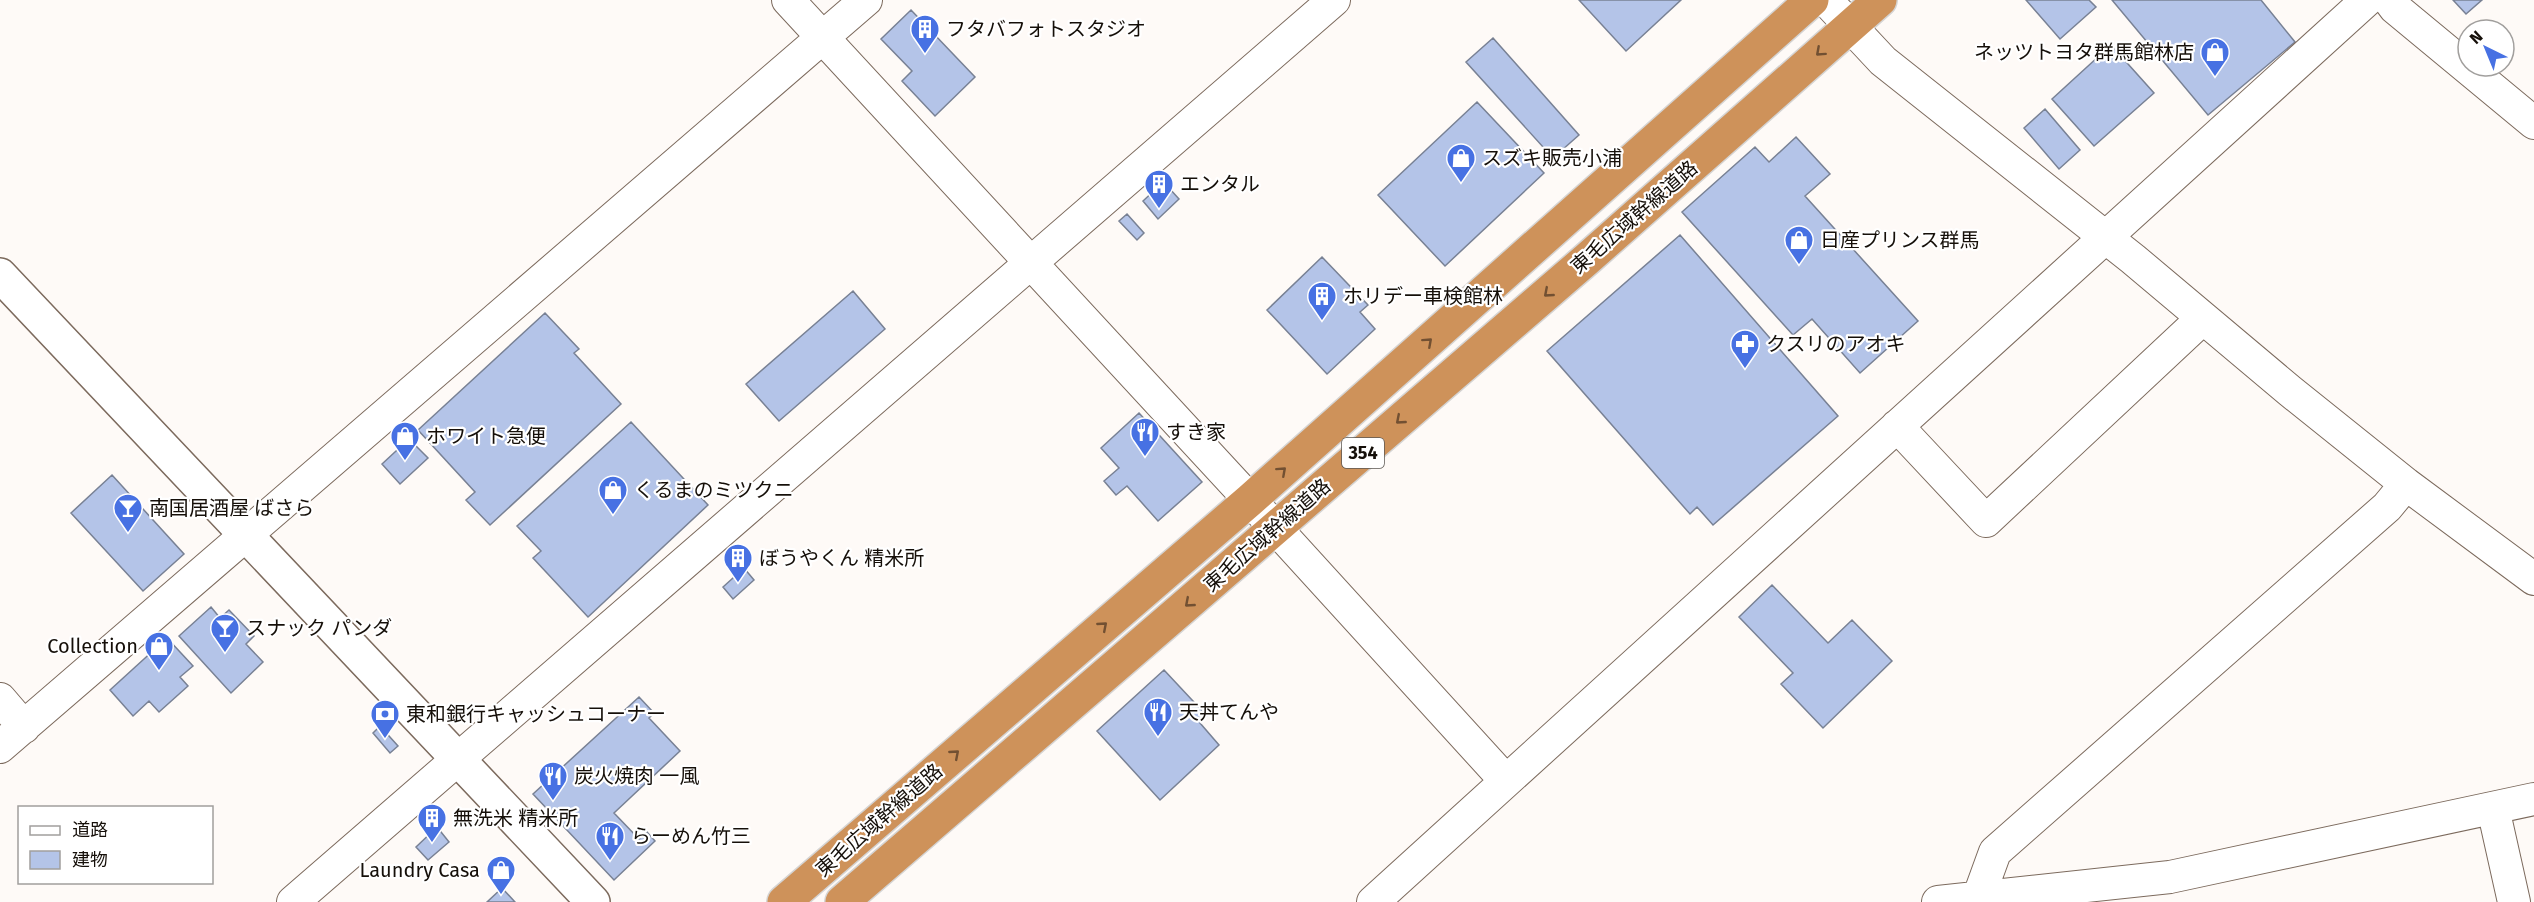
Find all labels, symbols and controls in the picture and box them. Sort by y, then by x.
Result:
building icon: フタバフォトスタジオ [909,13,941,55]
place label: フタバフォトスタジオ [946,17,1146,41]
north arrow [2456,18,2516,78]
text: N [2466,27,2486,48]
shop icon: ネッツトヨタ群馬館林店 [2199,36,2231,78]
place label: ネッツトヨタ群馬館林店 [1974,40,2194,64]
one-way arrow [1816,45,1827,56]
shop icon: スズキ販売小浦 [1445,142,1477,184]
place label: スズキ販売小浦 [1482,146,1622,170]
street label: 東毛広域幹線道路 [1566,155,1702,279]
building icon: エンタル [1143,168,1175,210]
place label: エンタル [1180,172,1260,196]
shop icon: 日産プリンス群馬 [1783,224,1815,266]
place label: 日産プリンス群馬 [1820,228,1980,252]
building icon: ホリデー車検館林 [1306,280,1338,322]
place label: ホリデー車検館林 [1343,284,1503,308]
one-way arrow [1544,285,1555,296]
pharmacy icon: クスリのアオキ [1729,328,1761,370]
place label: クスリのアオキ [1766,332,1905,356]
one-way arrow [1421,338,1432,349]
one-way arrow [1396,413,1407,424]
restaurant icon: すき家 [1129,416,1161,458]
shop icon: ホワイト急便 [389,420,421,462]
place label: すき家 [1166,420,1226,444]
place label: ホワイト急便 [426,424,546,448]
road number: 354 [1342,438,1384,468]
one-way arrow [1275,467,1286,478]
street label: 東毛広域幹線道路 [1199,473,1335,597]
shop icon: くるまのミツクニ [597,474,629,516]
place label: くるまのミツクニ [634,478,794,502]
bar icon: 南国居酒屋 ばさら [112,492,144,534]
place label: 南国居酒屋 ばさら [149,496,314,520]
building icon: ぼうやくん 精米所 [722,542,754,584]
place label: ぼうやくん 精米所 [759,546,924,570]
one-way arrow [1185,596,1196,607]
bar icon: スナック パンダ [209,612,241,654]
place label: スナック パンダ [246,616,392,640]
one-way arrow [1096,623,1107,634]
shop icon: Collection [143,630,175,672]
place label: Collection [47,634,138,658]
restaurant icon: 天丼てんや [1142,696,1174,738]
bank icon: 東和銀行キャッシュコーナー [369,698,401,740]
place label: 天丼てんや [1179,700,1279,724]
place label: 東和銀行キャッシュコーナー [406,702,666,726]
one-way arrow [948,750,959,761]
street label: 東毛広域幹線道路 [811,758,947,882]
restaurant icon: 炭火焼肉 一風 [537,760,569,802]
place label: 炭火焼肉 一風 [574,764,699,788]
building icon: 無洗米 精米所 [416,802,448,844]
legend [18,806,213,884]
place label: 無洗米 精米所 [453,806,578,830]
text: 道路 [72,819,108,841]
restaurant icon: らーめん竹三 [594,820,626,862]
place label: らーめん竹三 [631,824,751,848]
text: 建物 [72,849,108,871]
shop icon: Laundry Casa [485,854,517,896]
place label: Laundry Casa [359,858,480,882]

